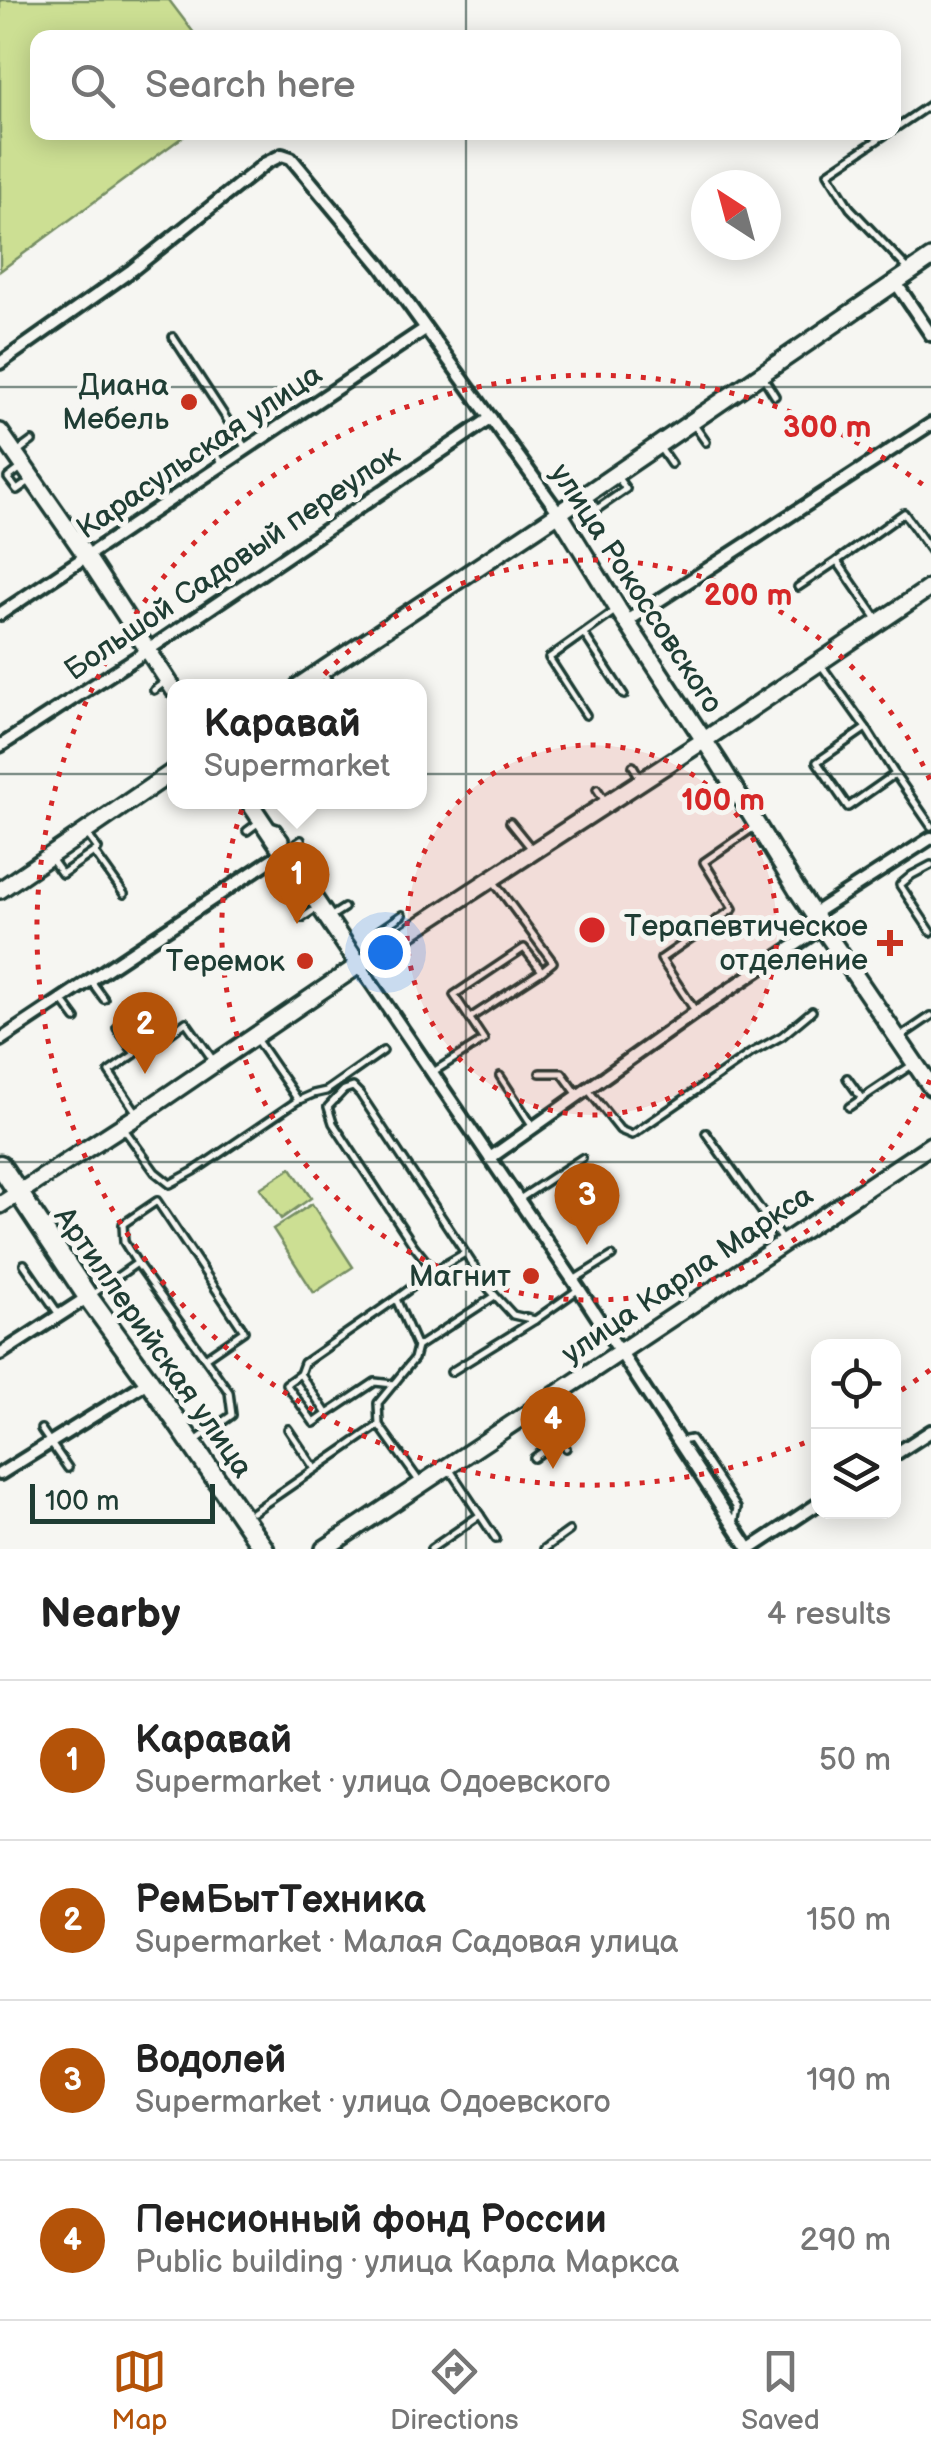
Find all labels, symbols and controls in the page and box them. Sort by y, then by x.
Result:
search box [30,30,901,140]
icon: search [65,58,120,113]
text: Search here [145,63,356,108]
north arrow [691,170,781,260]
street label: Карасульская улица [70,356,329,547]
place label: Диана Мебель [62,368,169,438]
marker: Диана Мебель [178,391,200,413]
text: 300 m [783,410,871,446]
street label: Большой Садовый переулок [58,437,407,689]
street label: улица Рокоссовского [542,457,730,720]
text: 200 m [704,578,792,614]
popup [167,679,427,809]
text: Каравай [204,702,361,747]
text: Supermarket [204,747,390,786]
text: 100 m [681,783,765,819]
pin: 1 [264,842,330,924]
place label: Терапевтическое отделение [624,909,868,979]
centre of rings [574,912,610,948]
your location [360,927,411,978]
marker: Терапевтическое отделение [877,930,903,956]
place label: Теремок [166,944,285,980]
marker: Теремок [294,950,316,972]
pin: 2 [112,992,178,1074]
pin: 3 [554,1162,620,1245]
street label: улица Карла Маркса [555,1177,820,1372]
street label: Артиллерийская улица [45,1199,261,1485]
place label: Магнит [409,1259,511,1295]
marker: Магнит [520,1265,542,1287]
map controls [811,1339,901,1519]
button: locate [811,1339,901,1429]
pin: 4 [520,1386,586,1469]
button: layers [811,1429,901,1519]
scale bar [30,1479,215,1524]
text: 100 m [45,1485,119,1518]
text: Nearby [40,1589,180,1640]
text: 4 results [767,1595,891,1634]
text: Каравай [135,1718,292,1763]
text: 1 [66,1741,79,1780]
text: 50 m [819,1741,891,1780]
text: Supermarket · улица Одоевского [135,1763,610,1802]
text: РемБытТехника [135,1878,426,1923]
text: 2 [63,1901,82,1940]
text: 150 m [806,1901,891,1940]
text: Supermarket · Малая Садовая улица [135,1923,679,1962]
text: Водолей [135,2038,286,2083]
text: 3 [63,2061,82,2100]
text: 190 m [806,2061,891,2100]
text: Supermarket · улица Одоевского [135,2083,610,2122]
text: Пенсионный фонд России [135,2198,607,2243]
text: 4 [63,2221,82,2260]
text: 290 m [800,2221,891,2260]
text: Public building · улица Карла Маркса [135,2243,679,2282]
tab: Map [111,2344,168,2437]
tab: Directions [390,2344,519,2437]
tab: Saved [741,2344,820,2437]

